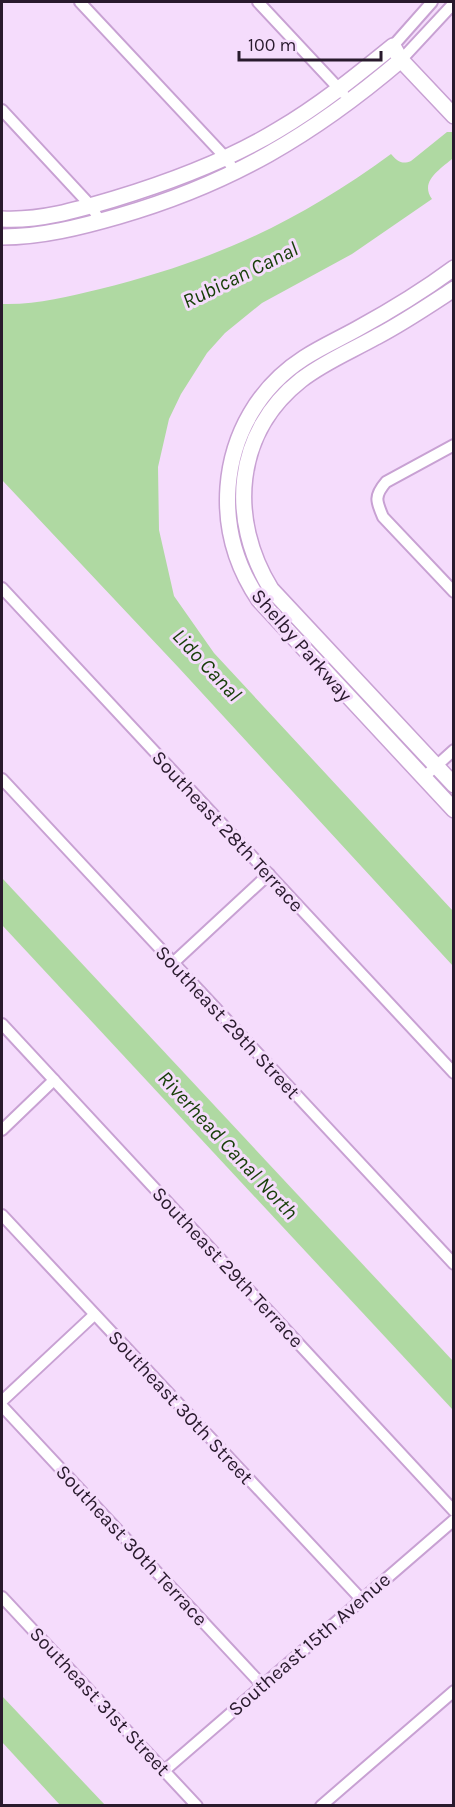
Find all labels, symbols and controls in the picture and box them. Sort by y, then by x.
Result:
scale bar [239,24,382,62]
text: 100 m [248,34,296,56]
water label: Rubican Canal [178,237,302,313]
street label: Shelby Parkway [247,584,357,706]
water label: Lido Canal [168,624,246,706]
street label: Southeast 28th Terrace [147,746,308,917]
street label: Southeast 29th Street [151,941,305,1104]
water label: Riverhead Canal North [153,1066,303,1224]
street label: Southeast 29th Terrace [147,1182,308,1352]
street label: Southeast 30th Street [103,1326,258,1489]
street label: Southeast 30th Terrace [51,1460,212,1631]
street label: Southeast 15th Avenue [224,1568,395,1721]
street label: Southeast 31st Street [25,1622,175,1781]

